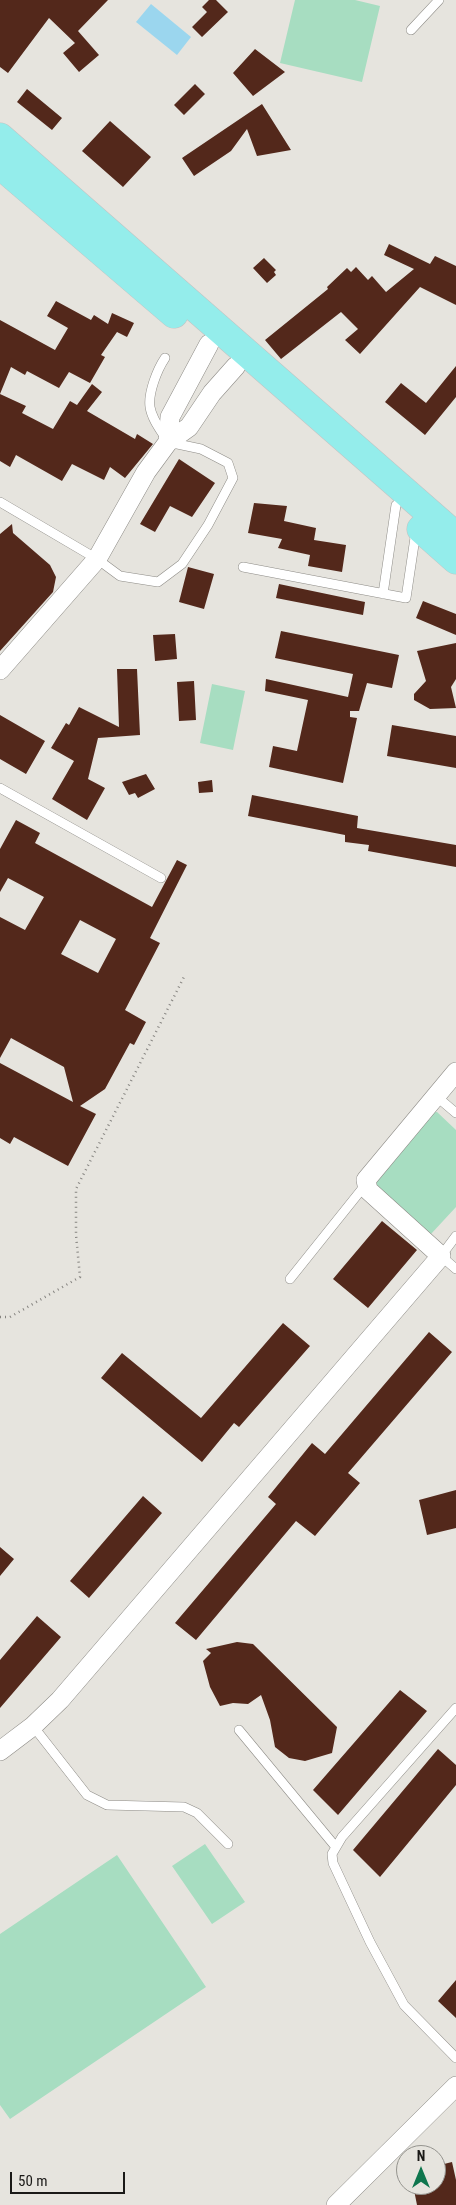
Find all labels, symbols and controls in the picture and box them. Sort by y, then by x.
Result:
north arrow [396,2145,446,2195]
text: N [417,2148,425,2164]
scale bar [12,2162,128,2194]
text: 50 m [18,2172,48,2190]

